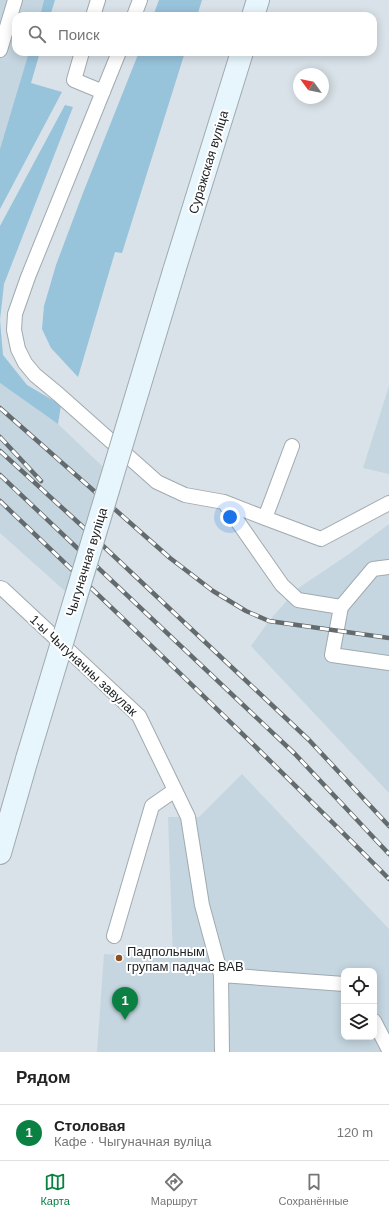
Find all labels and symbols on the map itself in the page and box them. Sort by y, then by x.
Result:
north arrow [293,68,329,104]
street label: Суражская вуліца [186,108,232,216]
street label: Чыгуначная вуліца [63,505,110,618]
your location [220,507,240,527]
street label: 1-ы Чыгуначны завулак [27,612,141,719]
place label: Падпольным групам падчас ВАВ [127,944,244,974]
marker: Падпольным групам падчас ВАВ [114,953,124,963]
pin: 1 [112,987,138,1020]

